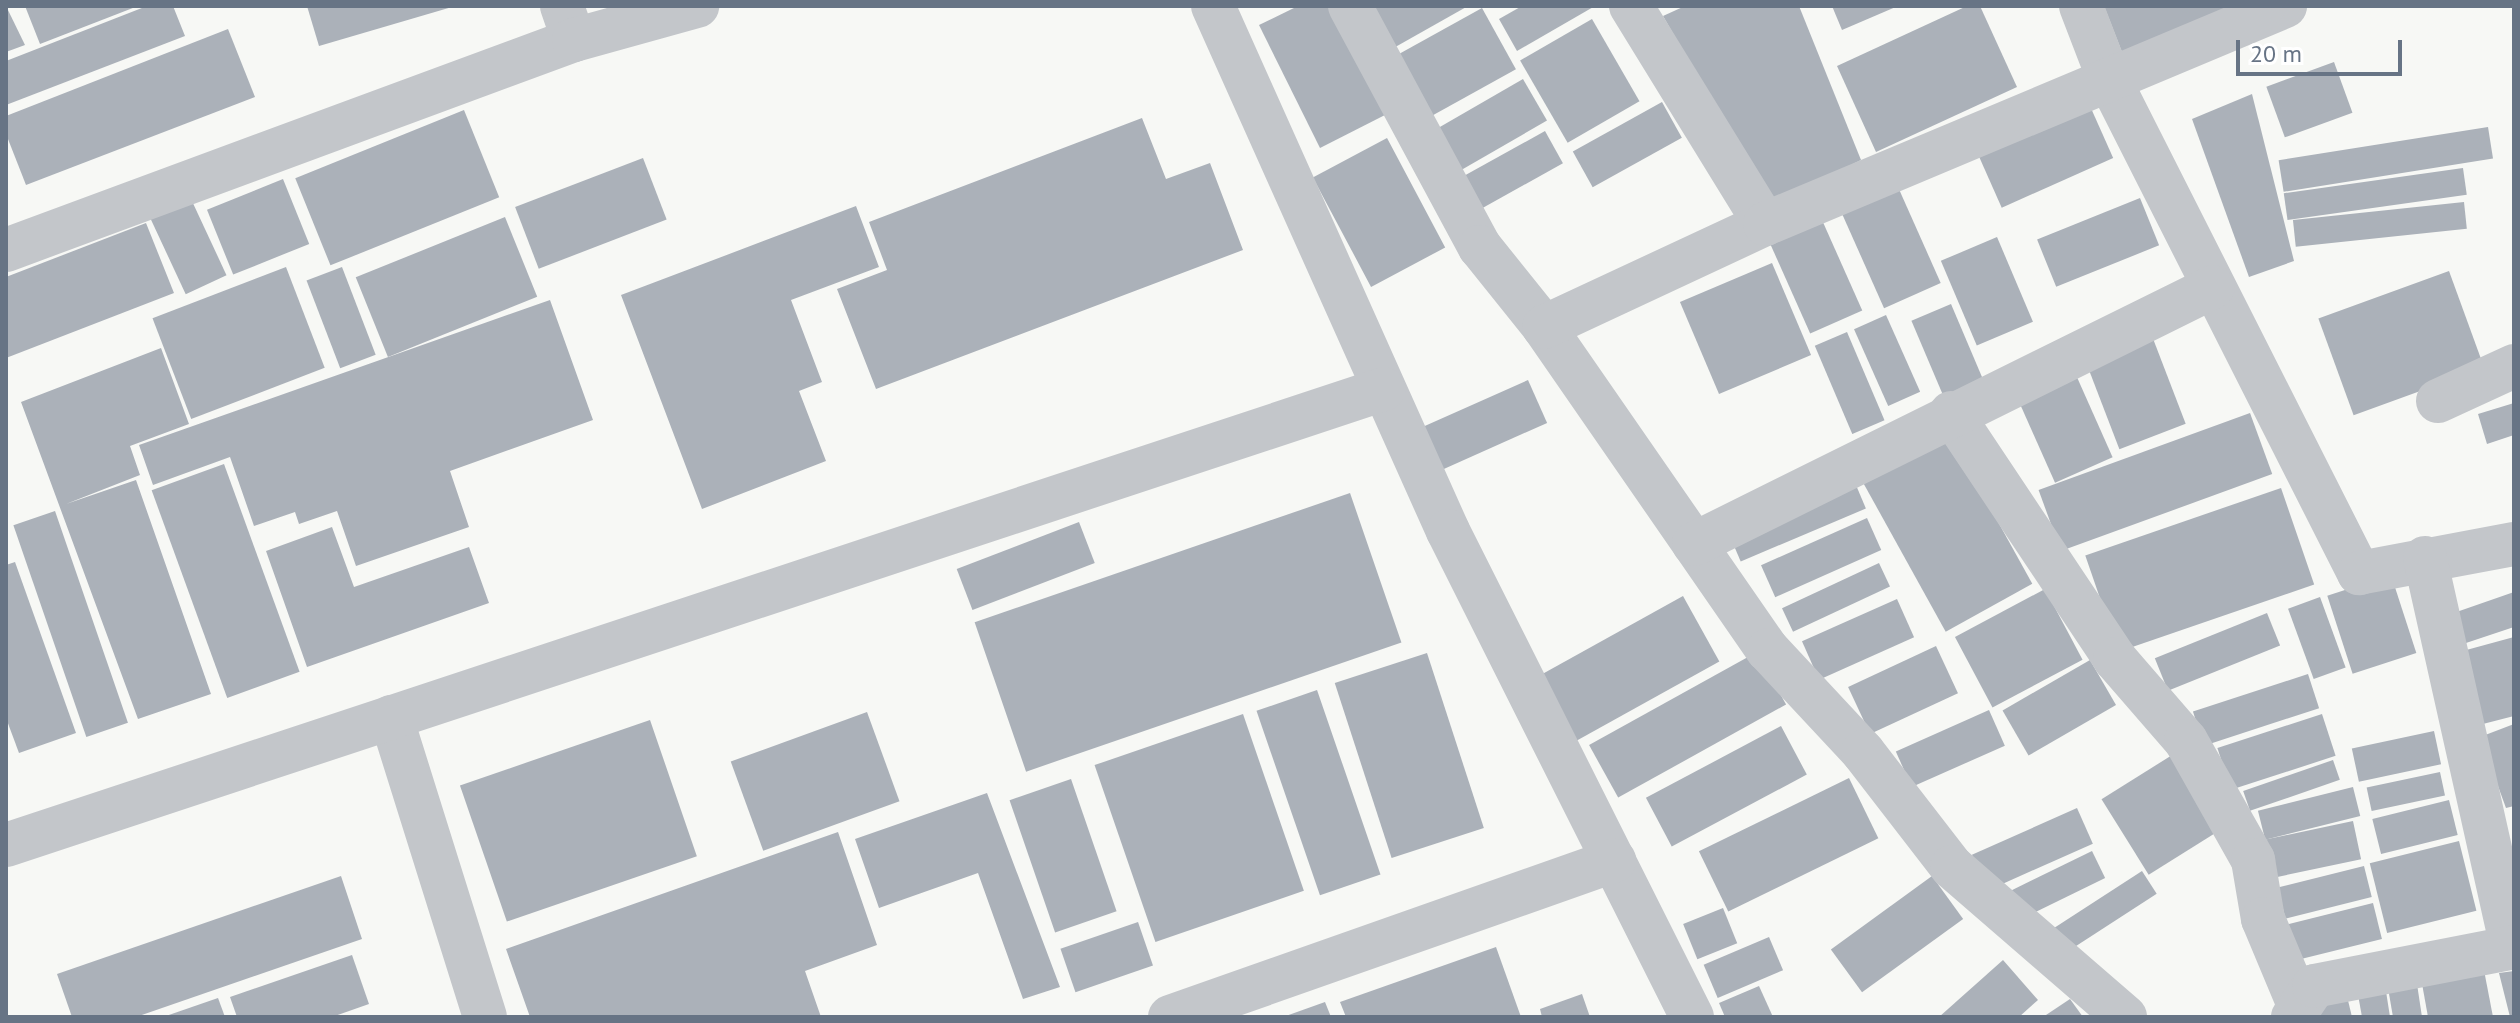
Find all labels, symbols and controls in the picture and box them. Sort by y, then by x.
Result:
scale bar [2240,24,2406,74]
text: 20 m [2250,38,2302,69]

